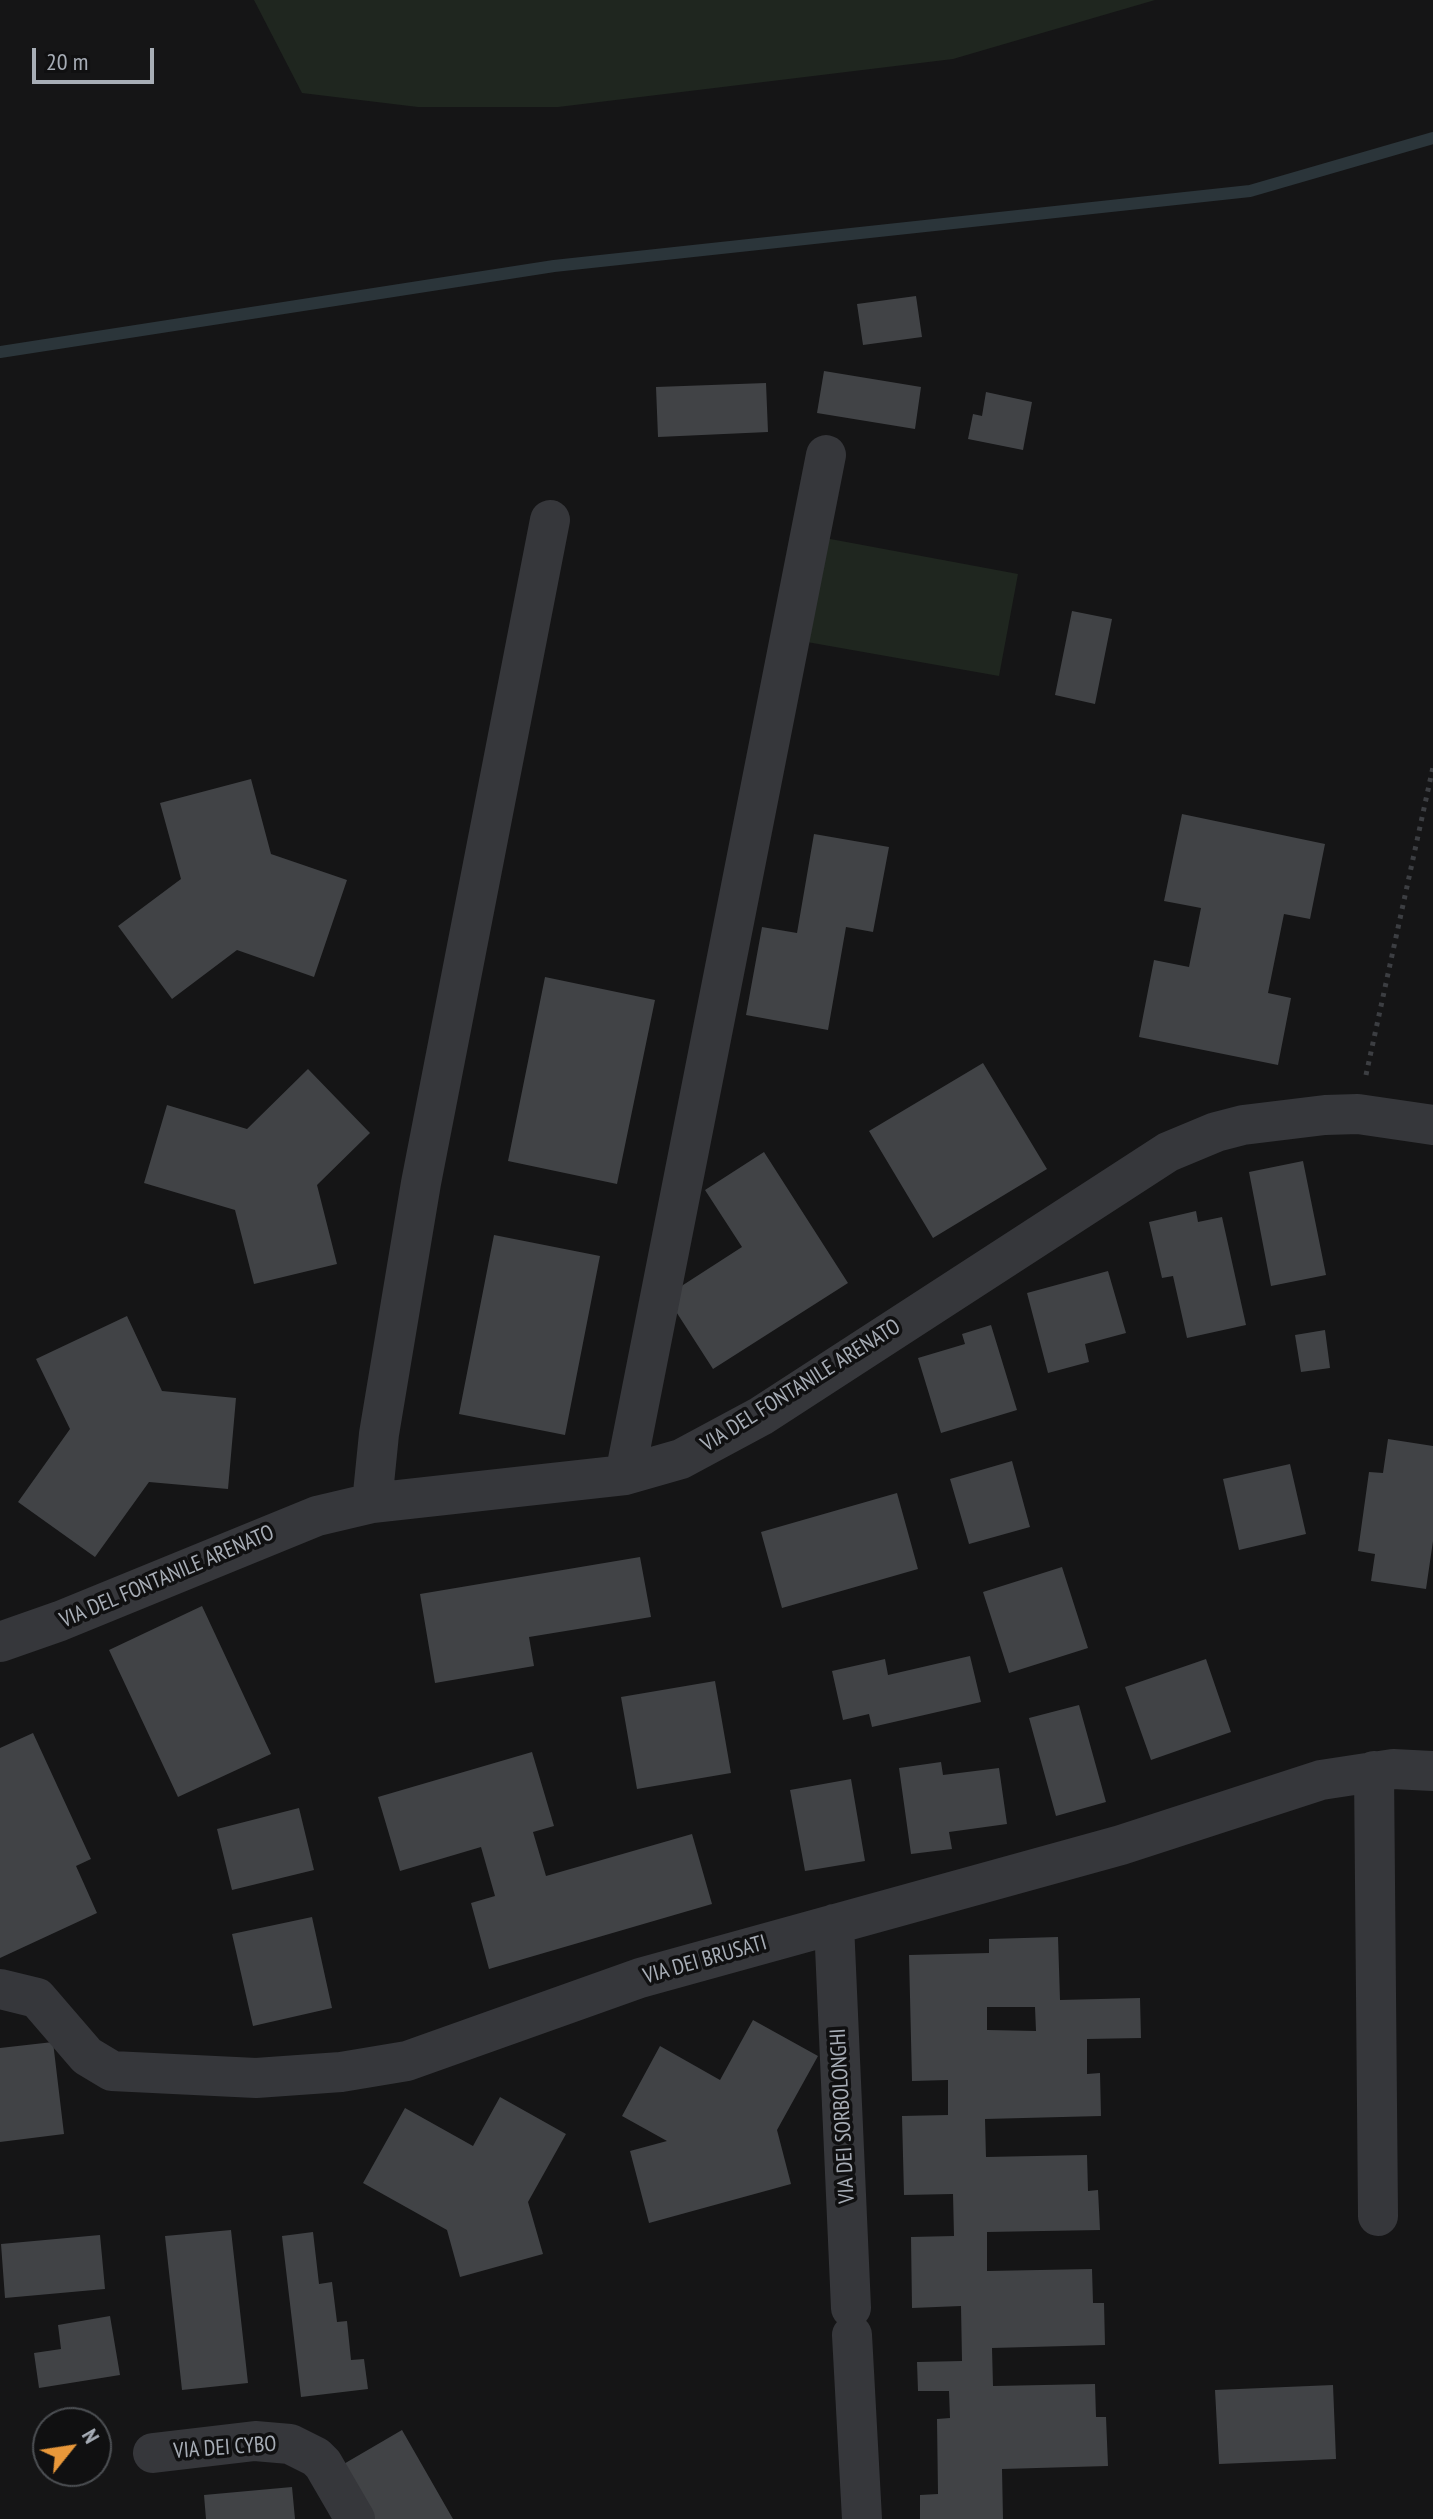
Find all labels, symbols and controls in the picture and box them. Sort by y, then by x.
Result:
scale bar [36,32,158,82]
text: 20 m [46,46,88,77]
street label: VIA DEL FONTANILE ARENATO [697,1314,905,1458]
street label: VIA DEL FONTANILE ARENATO [56,1520,278,1634]
street label: VIA DEI BRUSATI [640,1930,770,1990]
street label: VIA DEI SORBOLONGHI [825,2028,861,2204]
north arrow [32,2407,112,2487]
text: N [76,2424,106,2448]
street label: VIA DEI CYBO [173,2431,277,2465]

